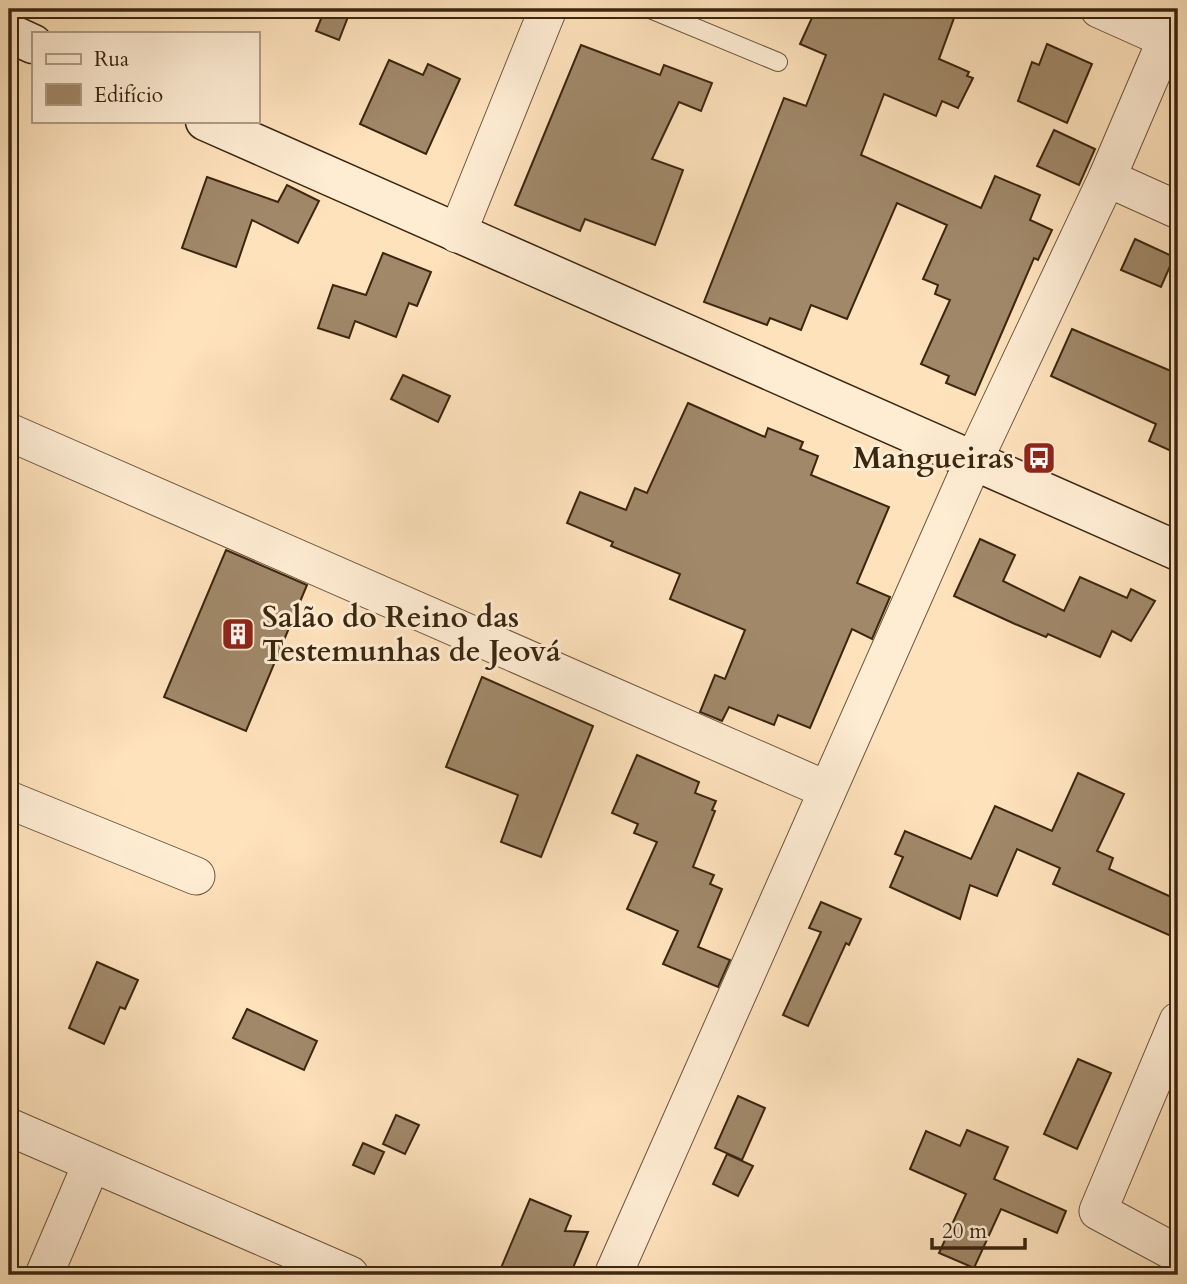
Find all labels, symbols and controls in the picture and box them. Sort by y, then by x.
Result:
legend [32,32,259,122]
text: Rua [94,45,129,74]
text: Edifício [94,81,163,110]
place label: Mangueiras [853,438,1014,479]
bus stop icon: Mangueiras [1020,439,1058,477]
place label: Salão do Reino das Testemunhas de Jeová [262,597,561,672]
building icon: Salão do Reino das Testemunhas de Jeová [219,615,257,653]
scale bar [932,1207,1024,1251]
text: 20 m [942,1217,987,1246]

